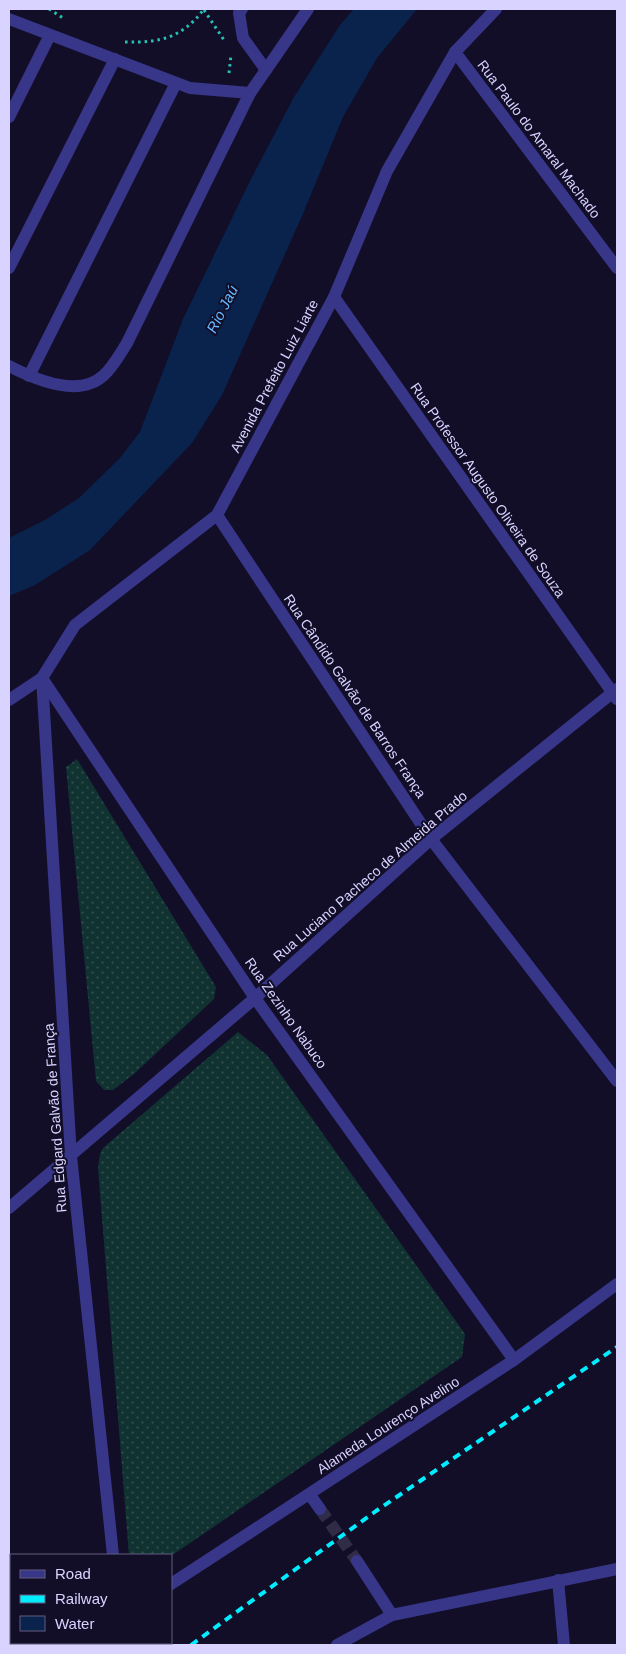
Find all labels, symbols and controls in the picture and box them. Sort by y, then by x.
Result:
street label: Rua Paulo do Amaral Machado [474,57,604,221]
water label: Rio Jaú [203,282,241,336]
street label: Avenida Prefeito Luiz Liarte [227,297,321,455]
street label: Rua Professor Augusto Oliveira de Souza [407,380,569,601]
street label: Rua Cândido Galvão de Barros França [281,591,429,801]
street label: Rua Luciano Pacheco de Almeida Prado [270,787,470,965]
street label: Rua Zezinho Nabuco [242,955,330,1072]
street label: Rua Edgard Galvão de França [40,1023,70,1213]
street label: Alameda Lourenço Avelino [314,1373,462,1477]
legend [10,1554,172,1644]
text: Road [55,1565,91,1582]
text: Railway [55,1590,108,1607]
text: Water [55,1615,94,1632]

